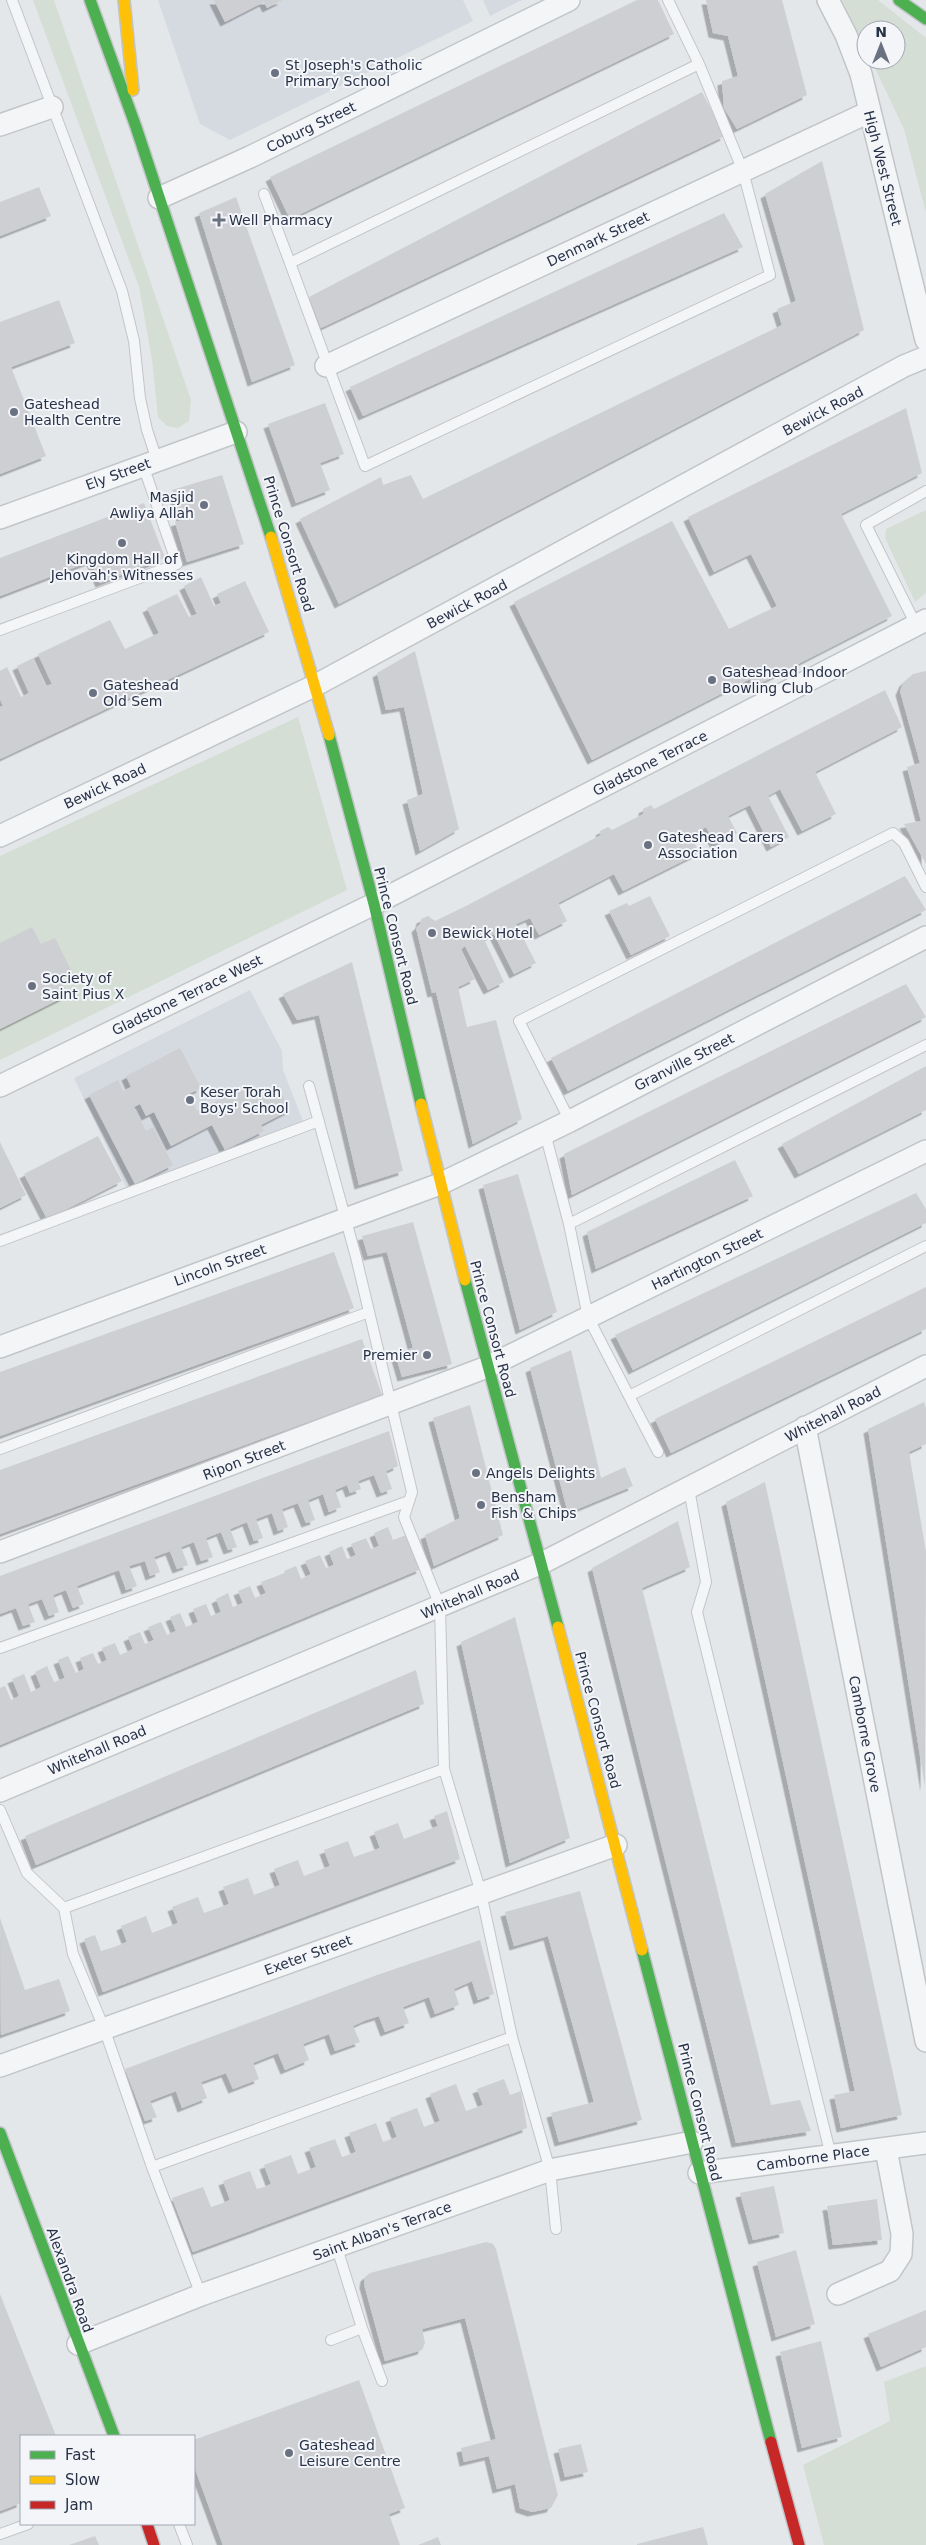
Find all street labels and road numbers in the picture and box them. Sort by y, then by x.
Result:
street label: Coburg Street [264,98,359,156]
street label: High West Street [861,109,905,228]
street label: Denmark Street [544,208,652,270]
street label: Bewick Road [780,383,866,439]
street label: Ely Street [83,455,153,493]
street label: Prince Consort Road [261,474,317,614]
street label: Bewick Road [424,576,510,632]
street label: Gladstone Terrace [590,727,710,799]
street label: Bewick Road [61,760,149,812]
street label: Prince Consort Road [371,865,421,1007]
street label: Gladstone Terrace West [109,951,265,1038]
street label: Granville Street [632,1030,737,1094]
street label: Hartington Street [649,1225,766,1293]
street label: Lincoln Street [172,1241,269,1289]
street label: Prince Consort Road [467,1259,519,1399]
street label: Whitehall Road [782,1383,884,1445]
street label: Ripon Street [201,1437,288,1483]
street label: Whitehall Road [418,1566,522,1622]
street label: Prince Consort Road [572,1650,624,1790]
street label: Camborne Grove [846,1674,884,1794]
street label: Whitehall Road [45,1722,149,1778]
street label: Exeter Street [262,1932,355,1978]
street label: Prince Consort Road [675,2041,725,2183]
street label: Camborne Place [755,2142,871,2174]
street label: Saint Alban's Terrace [310,2198,454,2264]
street label: Alexandra Road [44,2225,96,2335]

